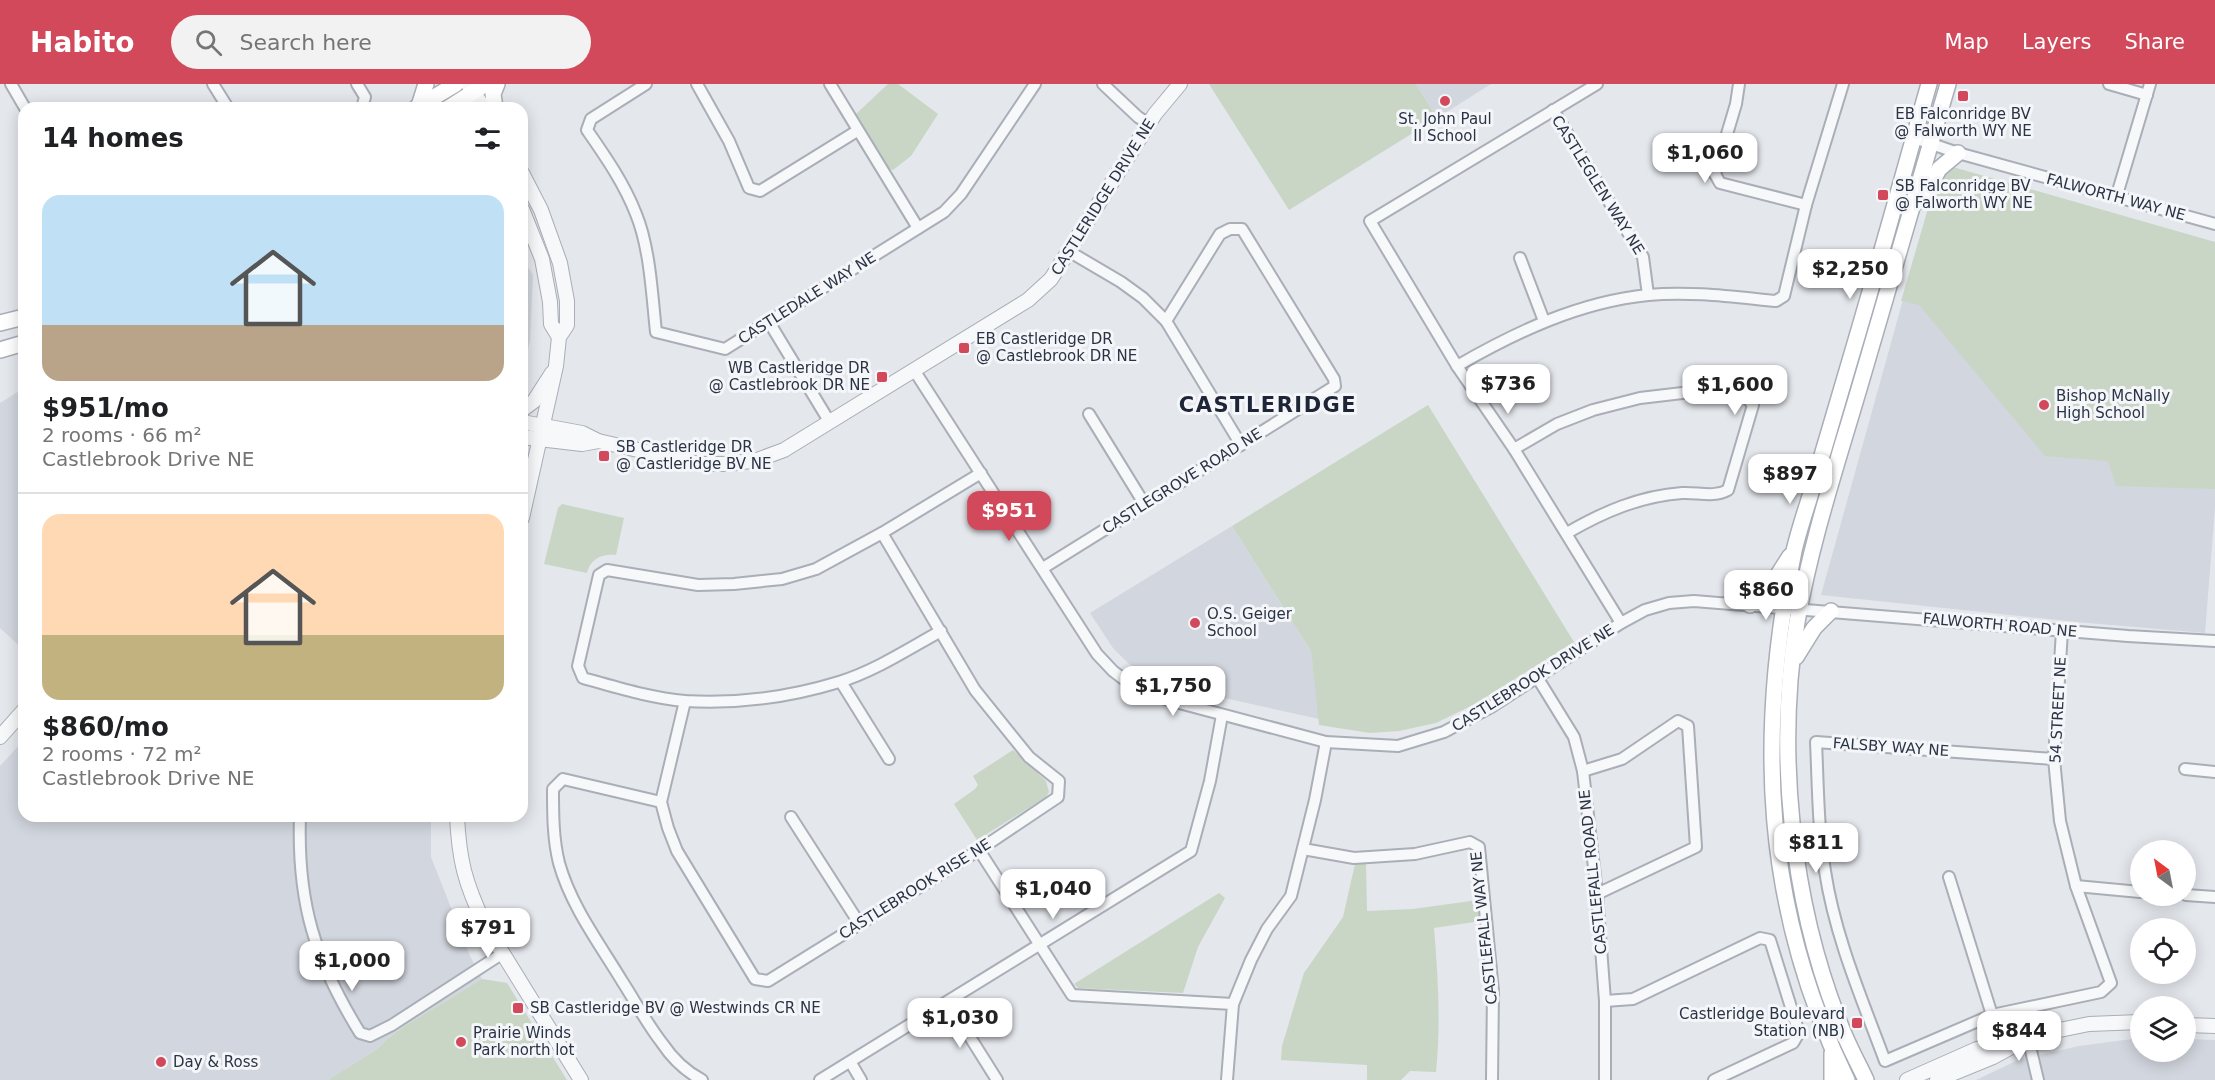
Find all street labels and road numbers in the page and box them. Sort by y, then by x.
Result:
street label: CASTLEGLEN WAY NE [1548,112,1648,258]
street label: CASTLERIDGE DRIVE NE [1047,115,1159,279]
street label: FALWORTH WAY NE [2044,170,2188,224]
street label: CASTLEDALE WAY NE [735,248,879,348]
street label: CASTLEGROVE ROAD NE [1099,424,1265,538]
street label: FALWORTH ROAD NE [1922,609,2078,641]
street label: CASTLEBROOK DRIVE NE [1449,621,1617,735]
street label: 54 STREET NE [2046,656,2070,764]
street label: FALSBY WAY NE [1832,734,1950,760]
street label: CASTLEFALL ROAD NE [1575,789,1611,955]
street label: CASTLEBROOK RISE NE [836,835,994,943]
street label: CASTLEFALL WAY NE [1467,850,1501,1006]

